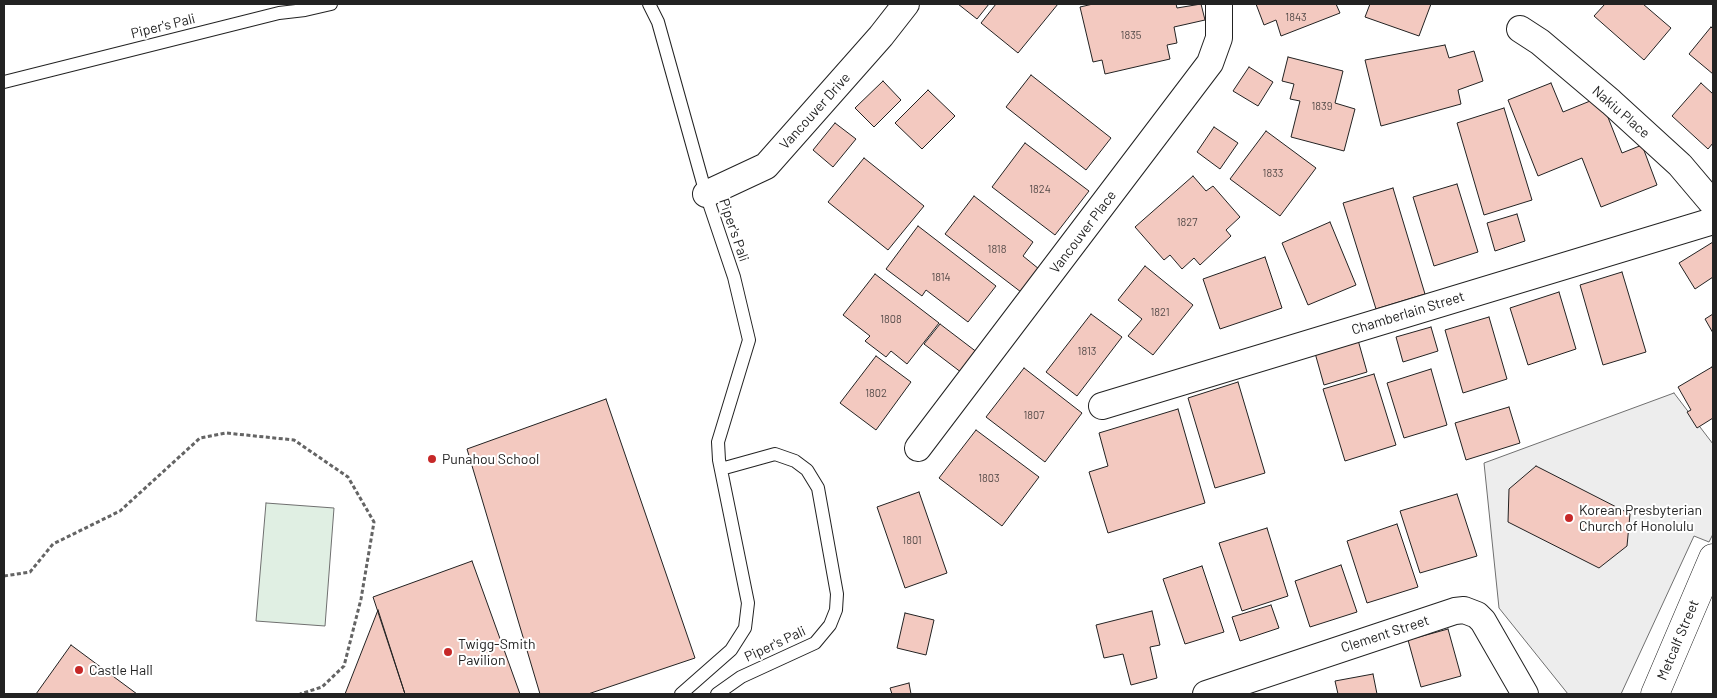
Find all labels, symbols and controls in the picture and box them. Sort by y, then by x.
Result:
street label: Piper's Pali [129,10,197,42]
house number: 1843 [1285,10,1307,24]
house number: 1835 [1121,28,1141,42]
street label: Vancouver Drive [776,69,854,153]
street label: Nakiu Place [1589,82,1653,142]
house number: 1839 [1312,99,1332,113]
house number: 1833 [1263,166,1283,180]
house number: 1824 [1029,182,1051,196]
street label: Vancouver Place [1046,187,1120,277]
street label: Piper's Pali [715,196,753,264]
house number: 1827 [1177,215,1197,229]
house number: 1818 [988,242,1006,256]
house number: 1814 [931,270,951,284]
street label: Chamberlain Street [1349,288,1467,338]
house number: 1821 [1150,305,1170,319]
house number: 1808 [880,312,902,326]
house number: 1813 [1078,344,1096,358]
house number: 1802 [865,386,887,400]
house number: 1807 [1024,408,1044,422]
place label: Punahou School [442,451,539,467]
marker: Punahou School [426,453,438,465]
house number: 1803 [978,471,1000,485]
place label: Korean Presbyterian Church of Honolulu [1579,502,1702,534]
marker: Korean Presbyterian Church of Honolulu [1563,512,1575,524]
house number: 1801 [902,533,922,547]
street label: Metcalf Street [1653,597,1703,683]
street label: Clement Street [1339,612,1431,656]
street label: Piper's Pali [742,623,808,665]
place label: Twigg-Smith Pavilion [458,636,536,669]
marker: Twigg-Smith Pavilion [442,646,454,658]
place label: Castle Hall [89,662,153,678]
marker: Castle Hall [73,664,85,676]

